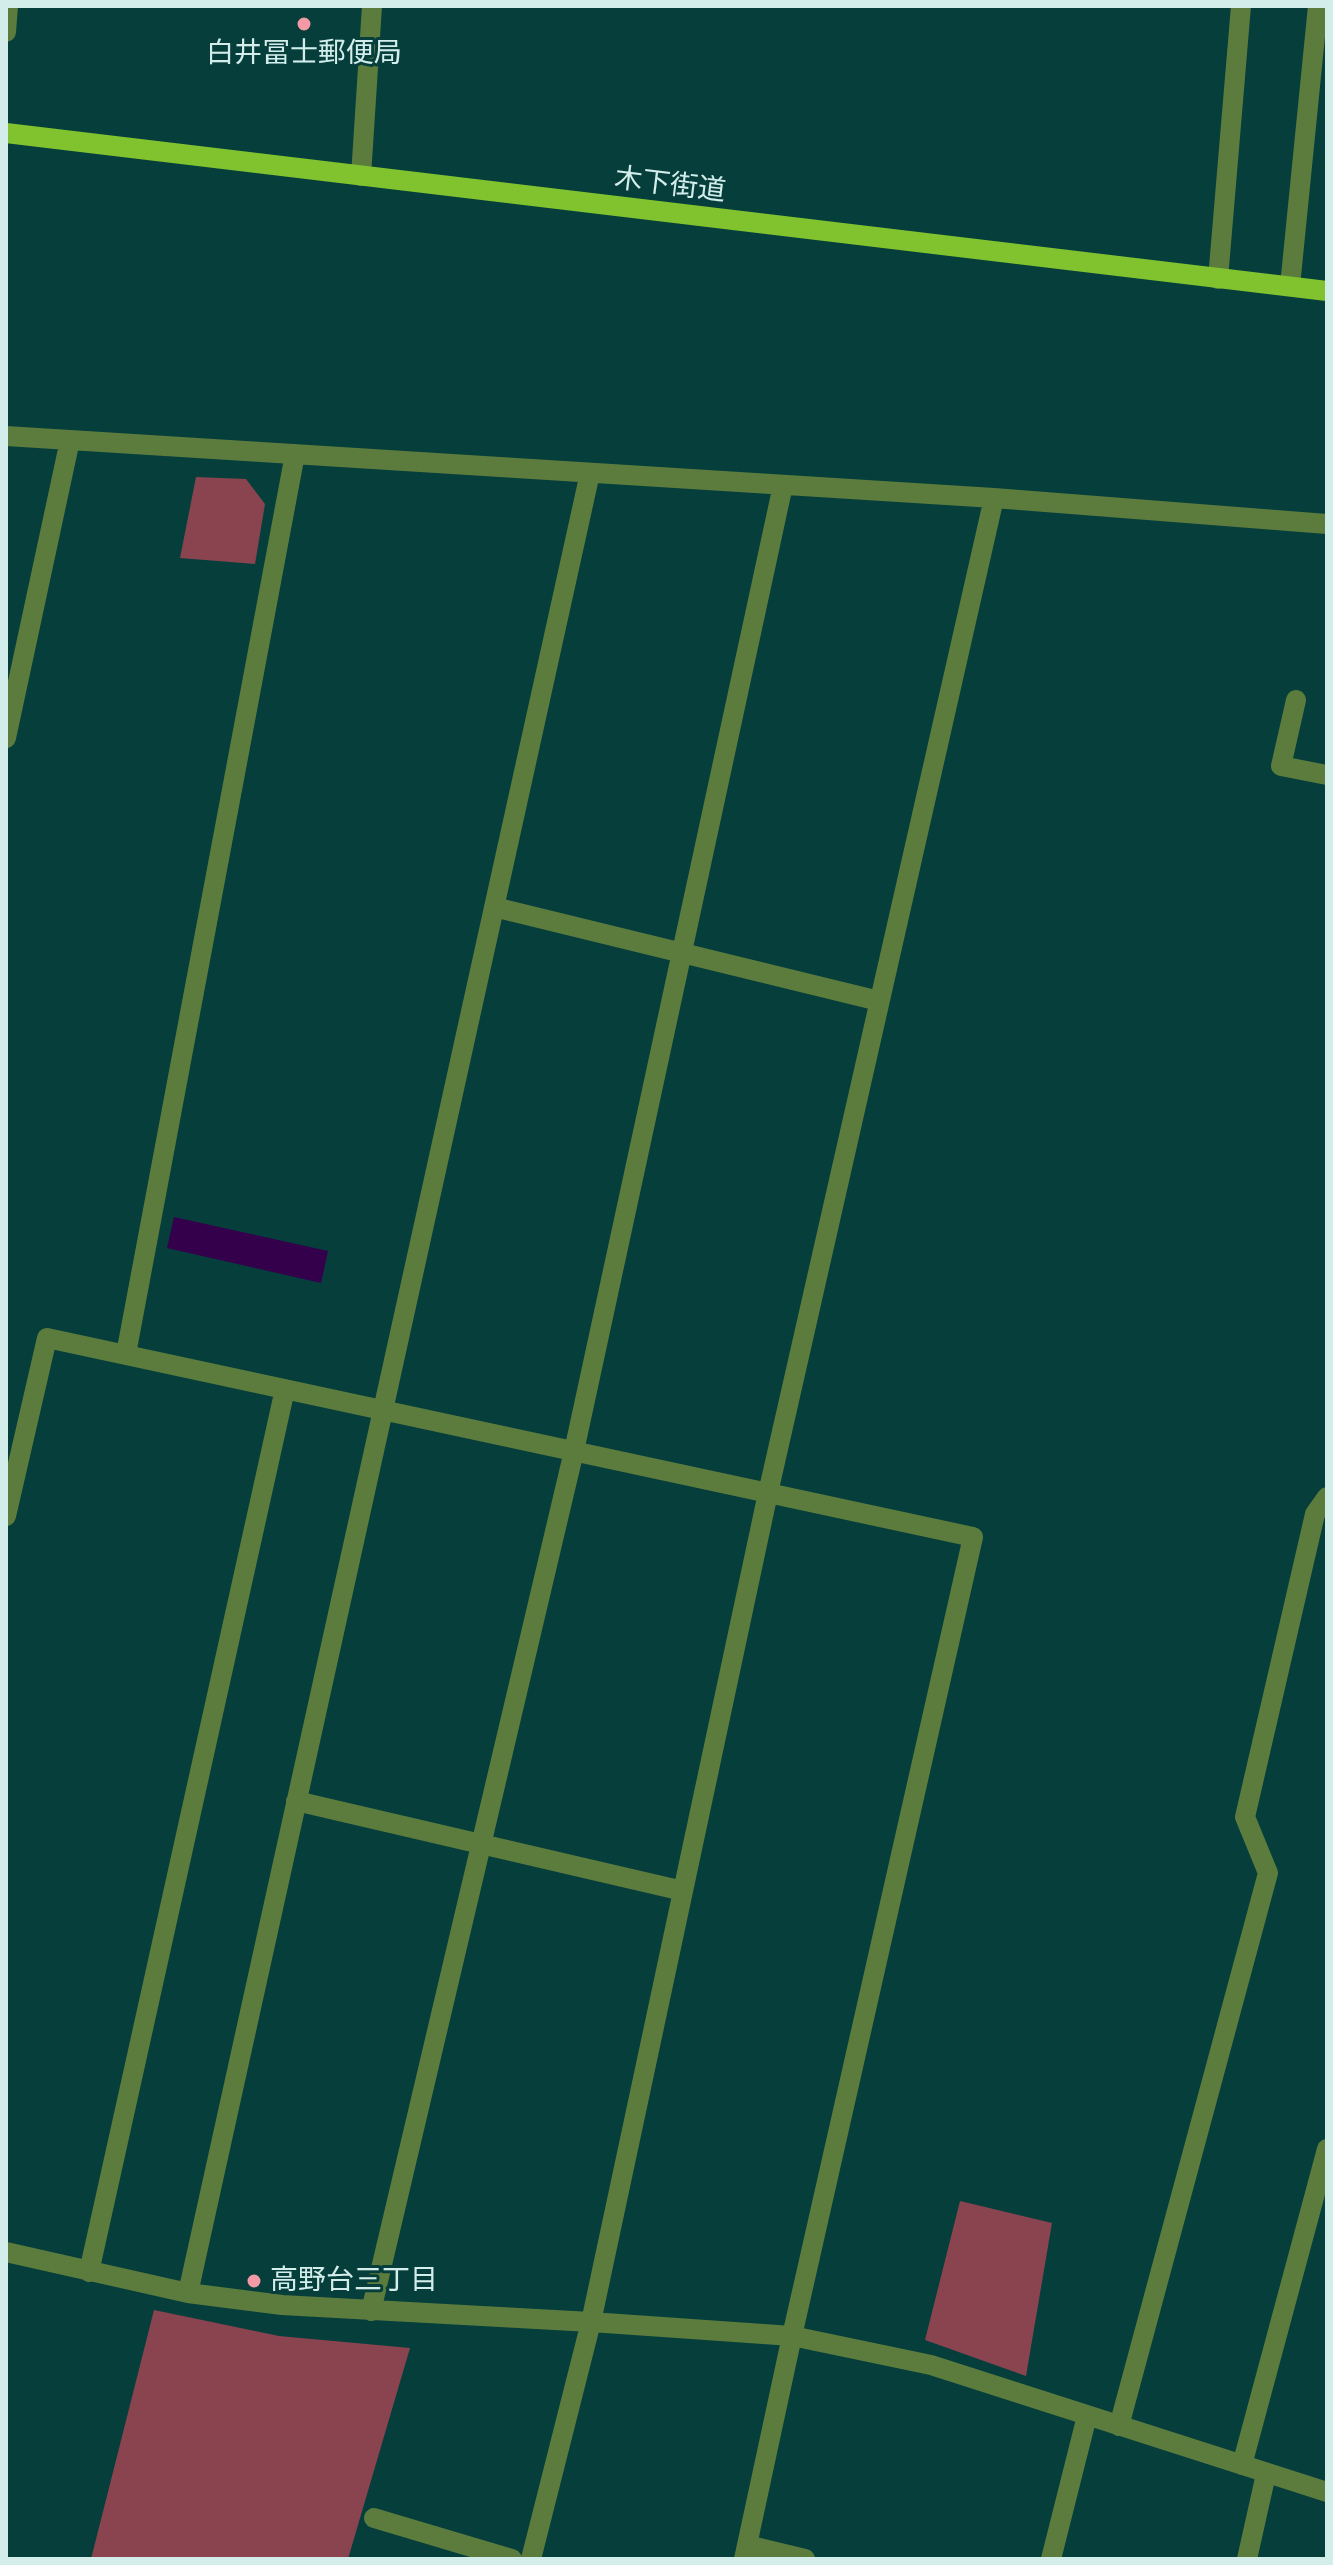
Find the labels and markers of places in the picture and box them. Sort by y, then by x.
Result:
marker: 白井冨士郵便局 [295,15,313,33]
place label: 白井冨士郵便局 [206,37,402,71]
place label: 高野台三丁目 [270,2264,438,2298]
marker: 高野台三丁目 [245,2272,263,2290]

